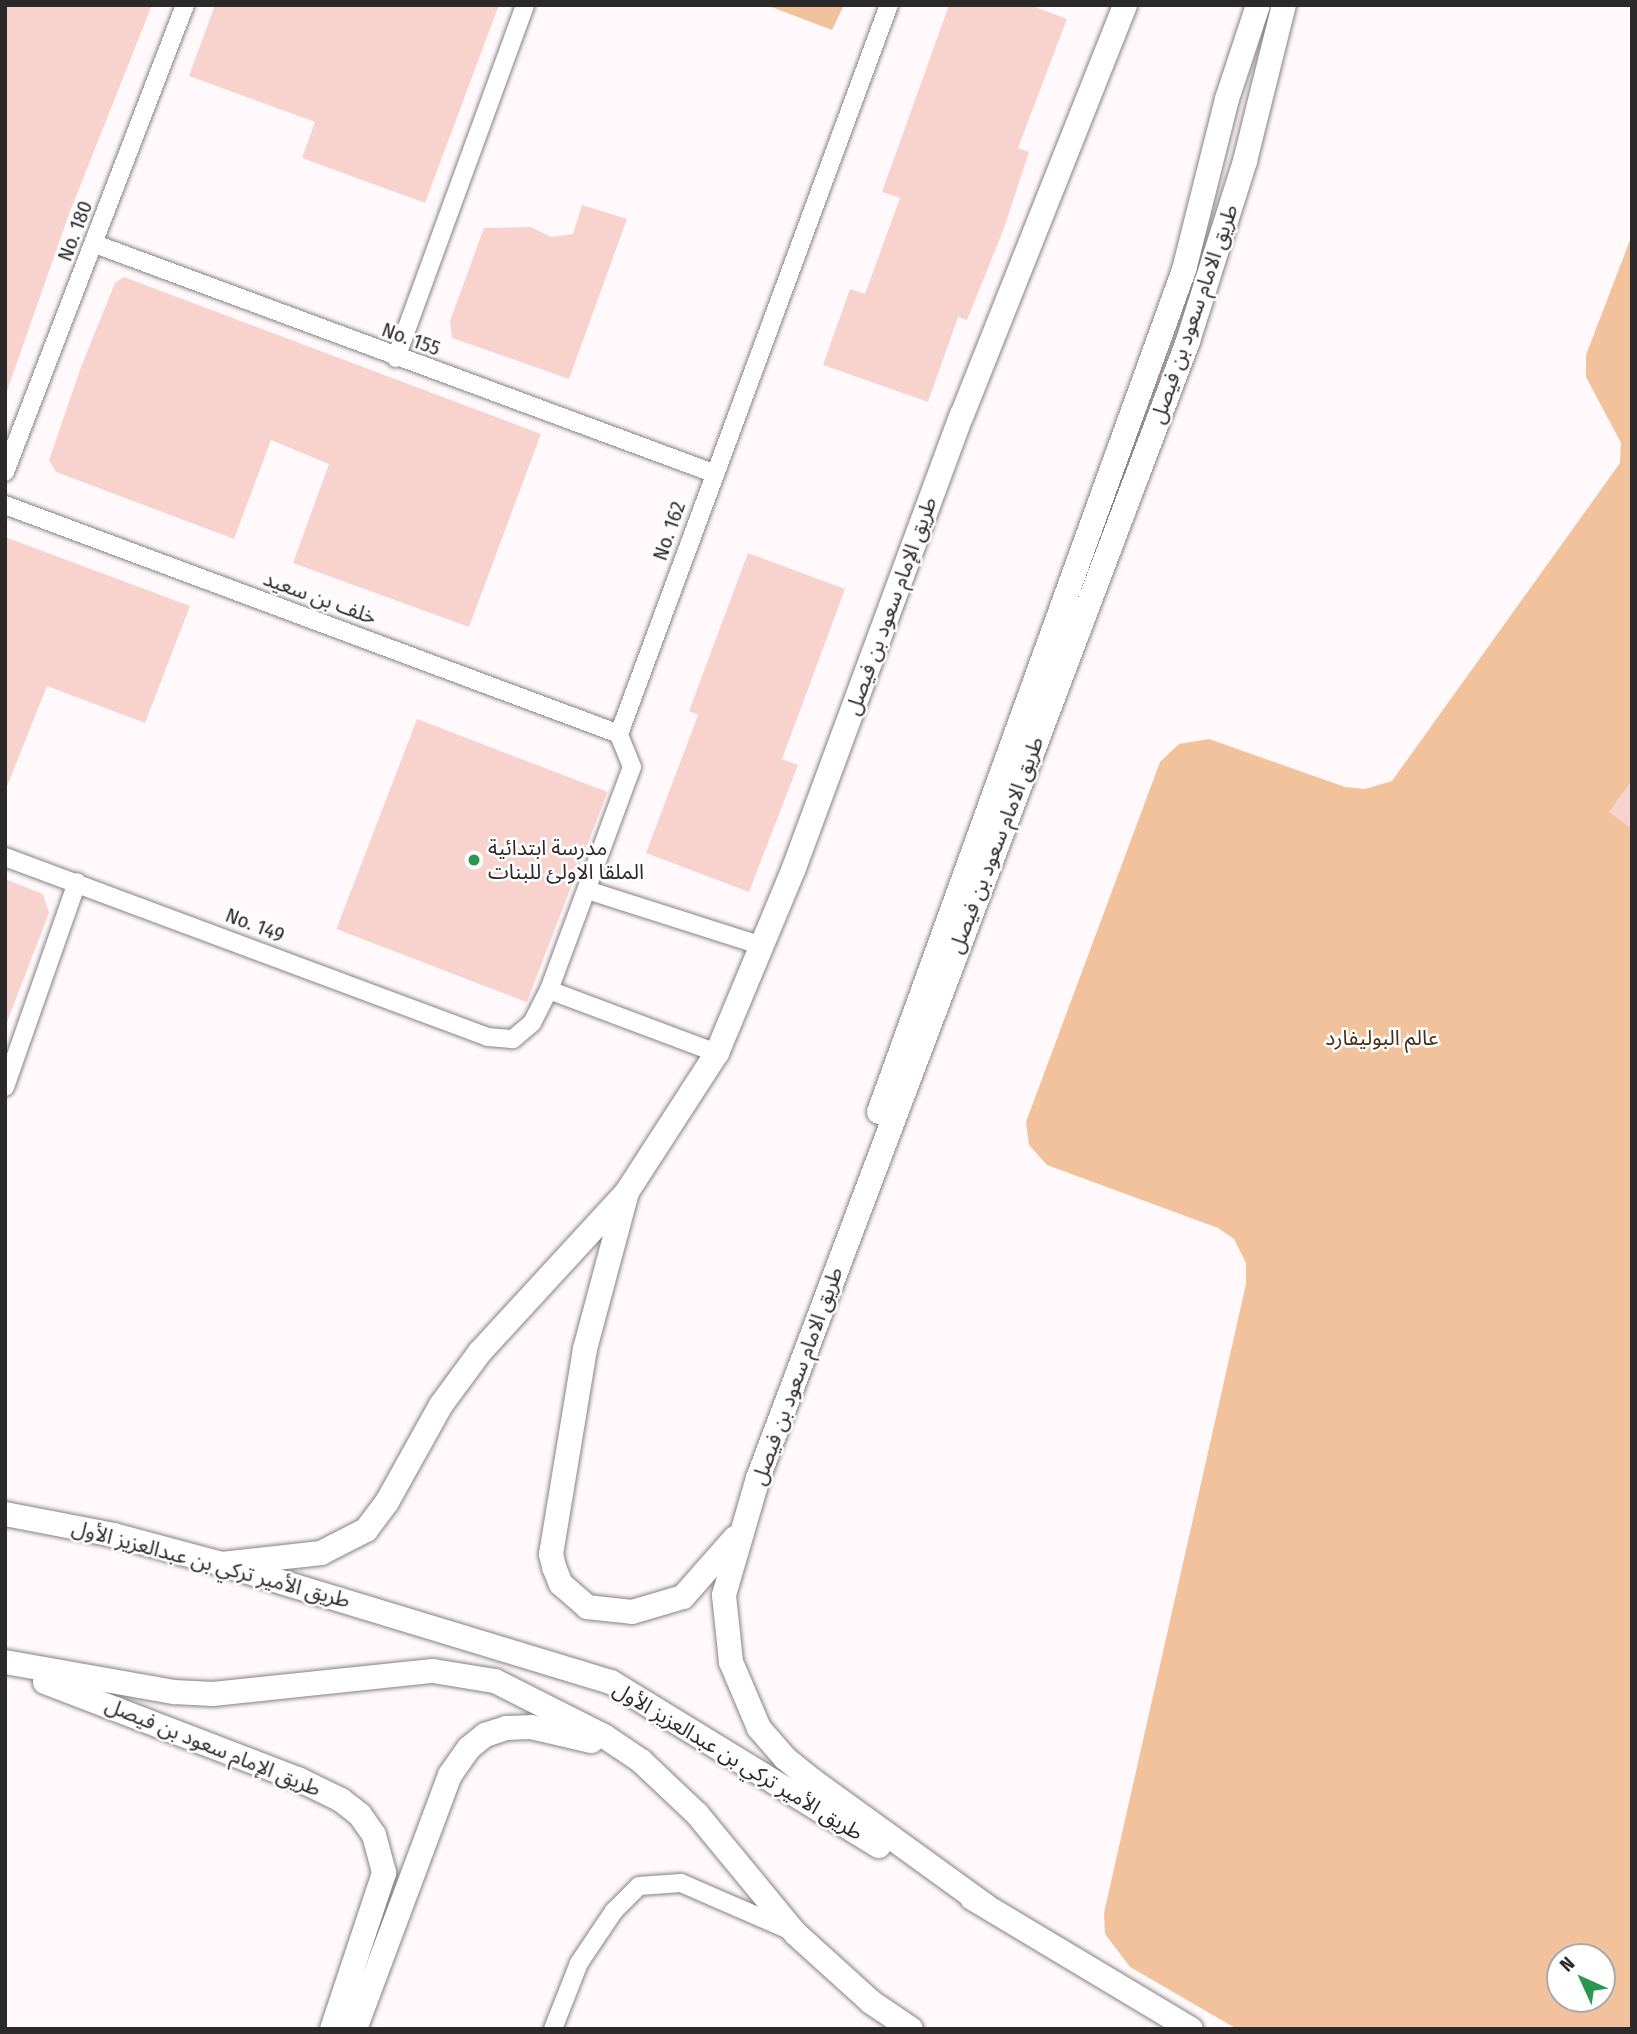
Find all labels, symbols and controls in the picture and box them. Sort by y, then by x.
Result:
street label: No. 180 [52,197,98,265]
street label: طريق الامام سعود بن فيصل [1145,201,1243,427]
street label: No. 155 [378,317,444,361]
street label: طريق الإمام سعود بن فيصل [840,494,942,718]
street label: No. 162 [647,498,691,564]
street label: خلف بن سعيد [260,566,380,630]
street label: طريق الامام سعود بن فيصل [943,733,1049,957]
place label: مدرسة ابتدائية الملقا الاولئ للبنات [488,835,644,885]
marker: مدرسة ابتدائية الملقا الاولئ للبنات [466,852,482,868]
street label: No. 149 [222,902,288,948]
park label: عالم البوليفارد [1325,1025,1439,1051]
street label: طريق الامام سعود بن فيصل [746,1264,848,1488]
street label: طريق الأمير تركي بن عبدالعزيز الأول [69,1515,353,1613]
street label: طريق الأمير تركي بن عبدالعزيز الأول [609,1676,867,1846]
street label: طريق الإمام سعود بن فيصل [102,1692,324,1802]
north arrow [1546,1943,1616,2013]
text: N [1555,1952,1579,1976]

